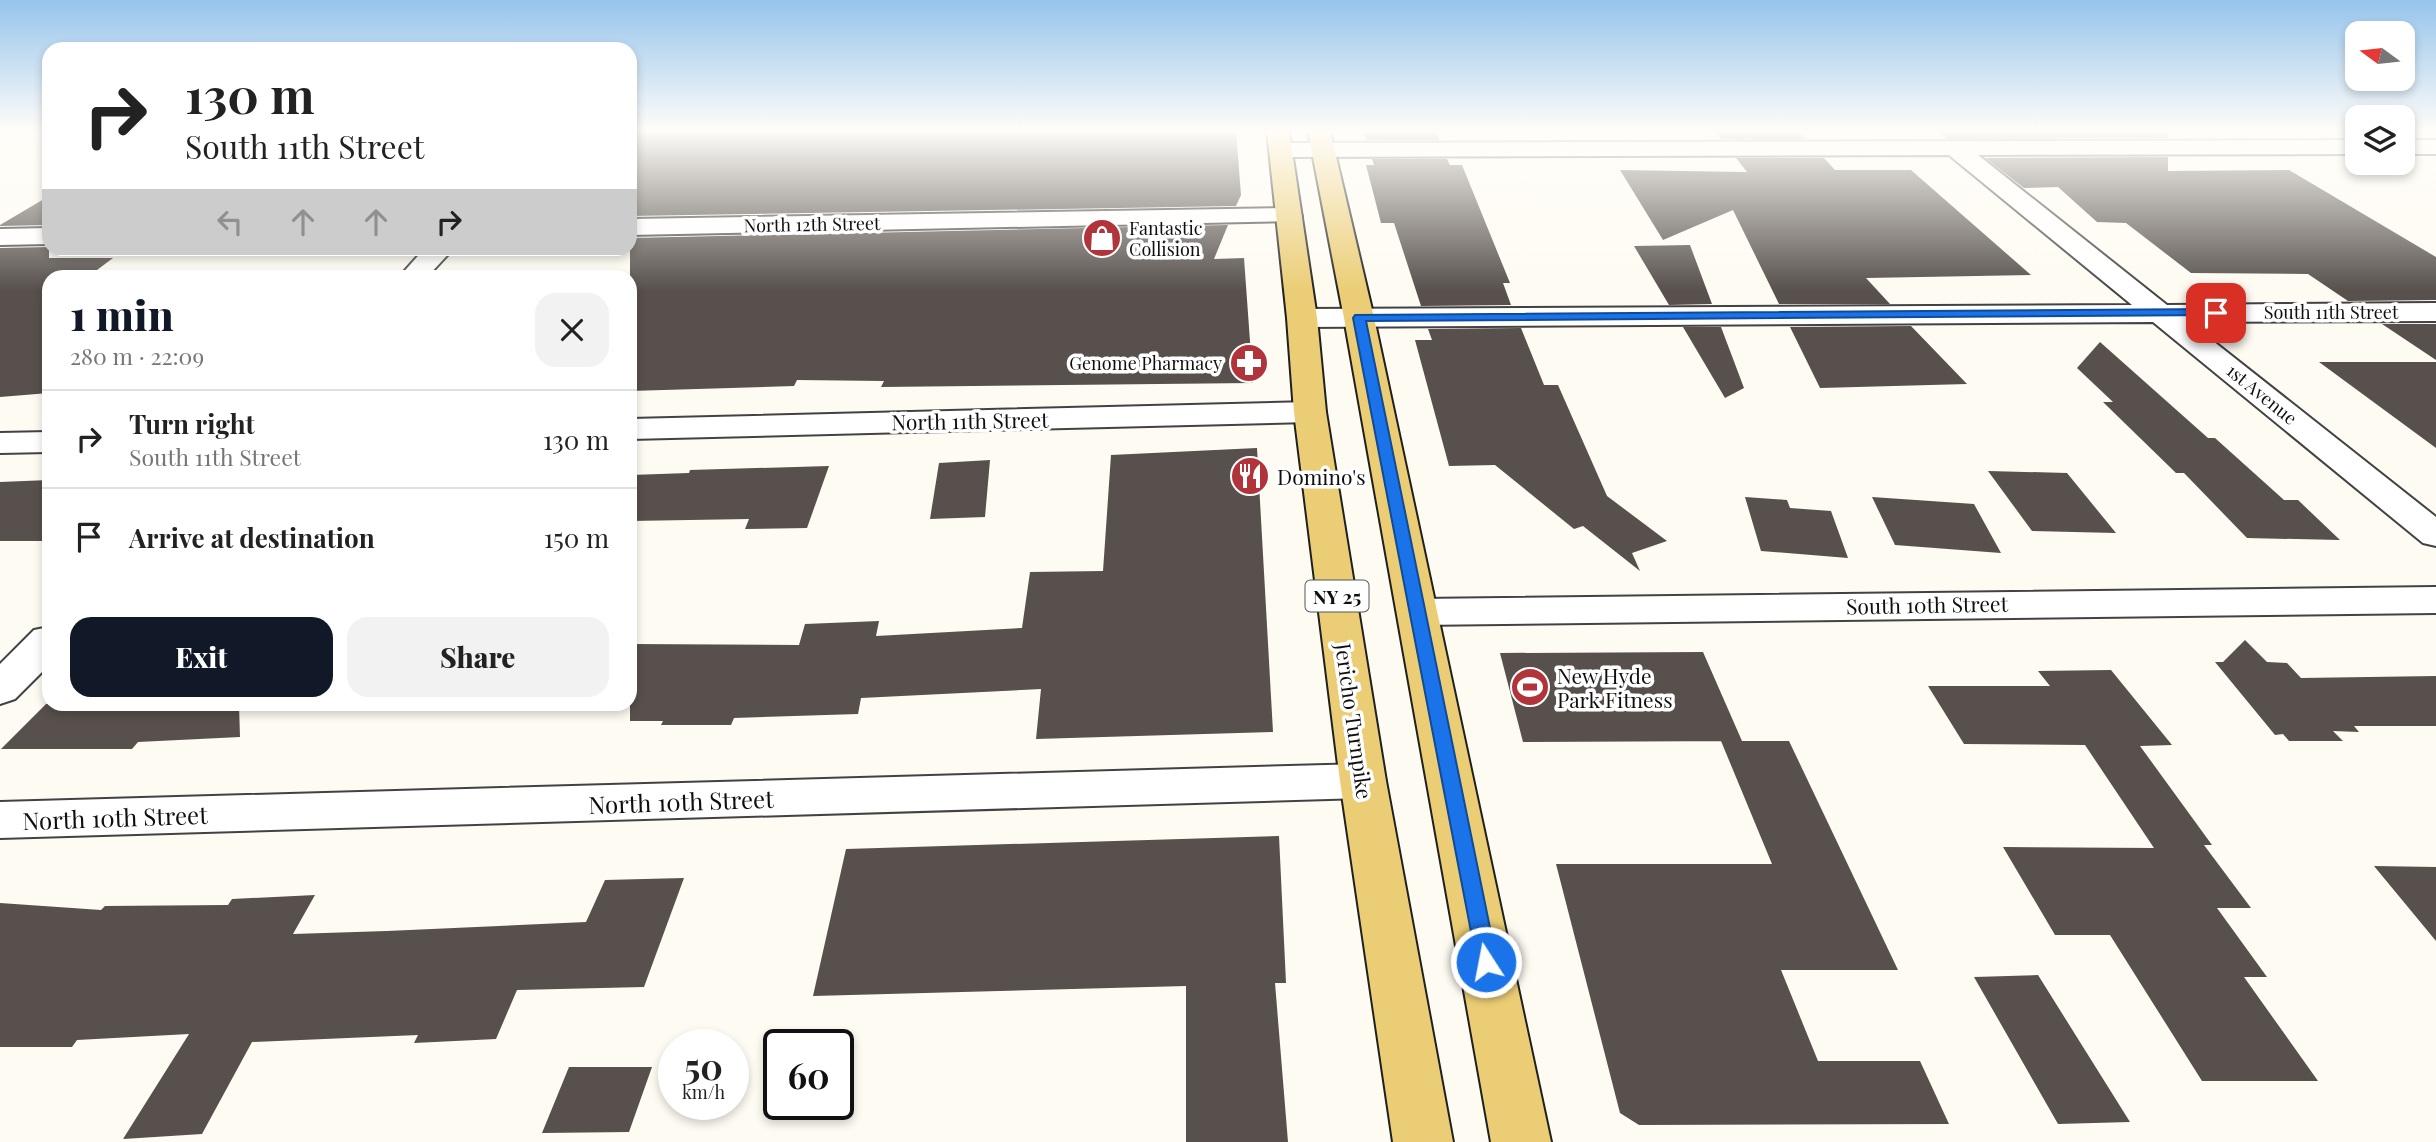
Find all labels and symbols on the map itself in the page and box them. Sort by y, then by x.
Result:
north arrow [2345,21,2415,91]
street label: North 12th Street [743,211,881,237]
place label: Fantastic Collision [1129,216,1203,261]
shop icon: Fantastic Collision [1081,217,1123,259]
pin [2186,283,2246,343]
street label: South 11th Street [2264,300,2399,324]
pharmacy icon: Genome Pharmacy [1228,342,1270,384]
place label: Genome Pharmacy [1069,351,1222,375]
street label: 1st Avenue [2222,358,2302,430]
street label: North 11th Street [891,405,1049,435]
restaurant icon: Domino's [1229,455,1271,497]
place label: Domino's [1277,462,1366,490]
road number: NY 25 [1306,580,1368,611]
street label: South 10th Street [1846,589,2009,619]
street label: Jericho Turnpike [1330,640,1380,801]
place label: New Hyde Park Fitness [1557,661,1673,713]
sports icon: New Hyde Park Fitness [1509,666,1551,708]
street label: North 10th Street [588,782,775,820]
street label: North 10th Street [22,798,209,836]
position arrow [1449,925,1523,999]
speed limit sign: 60 [763,1029,854,1120]

